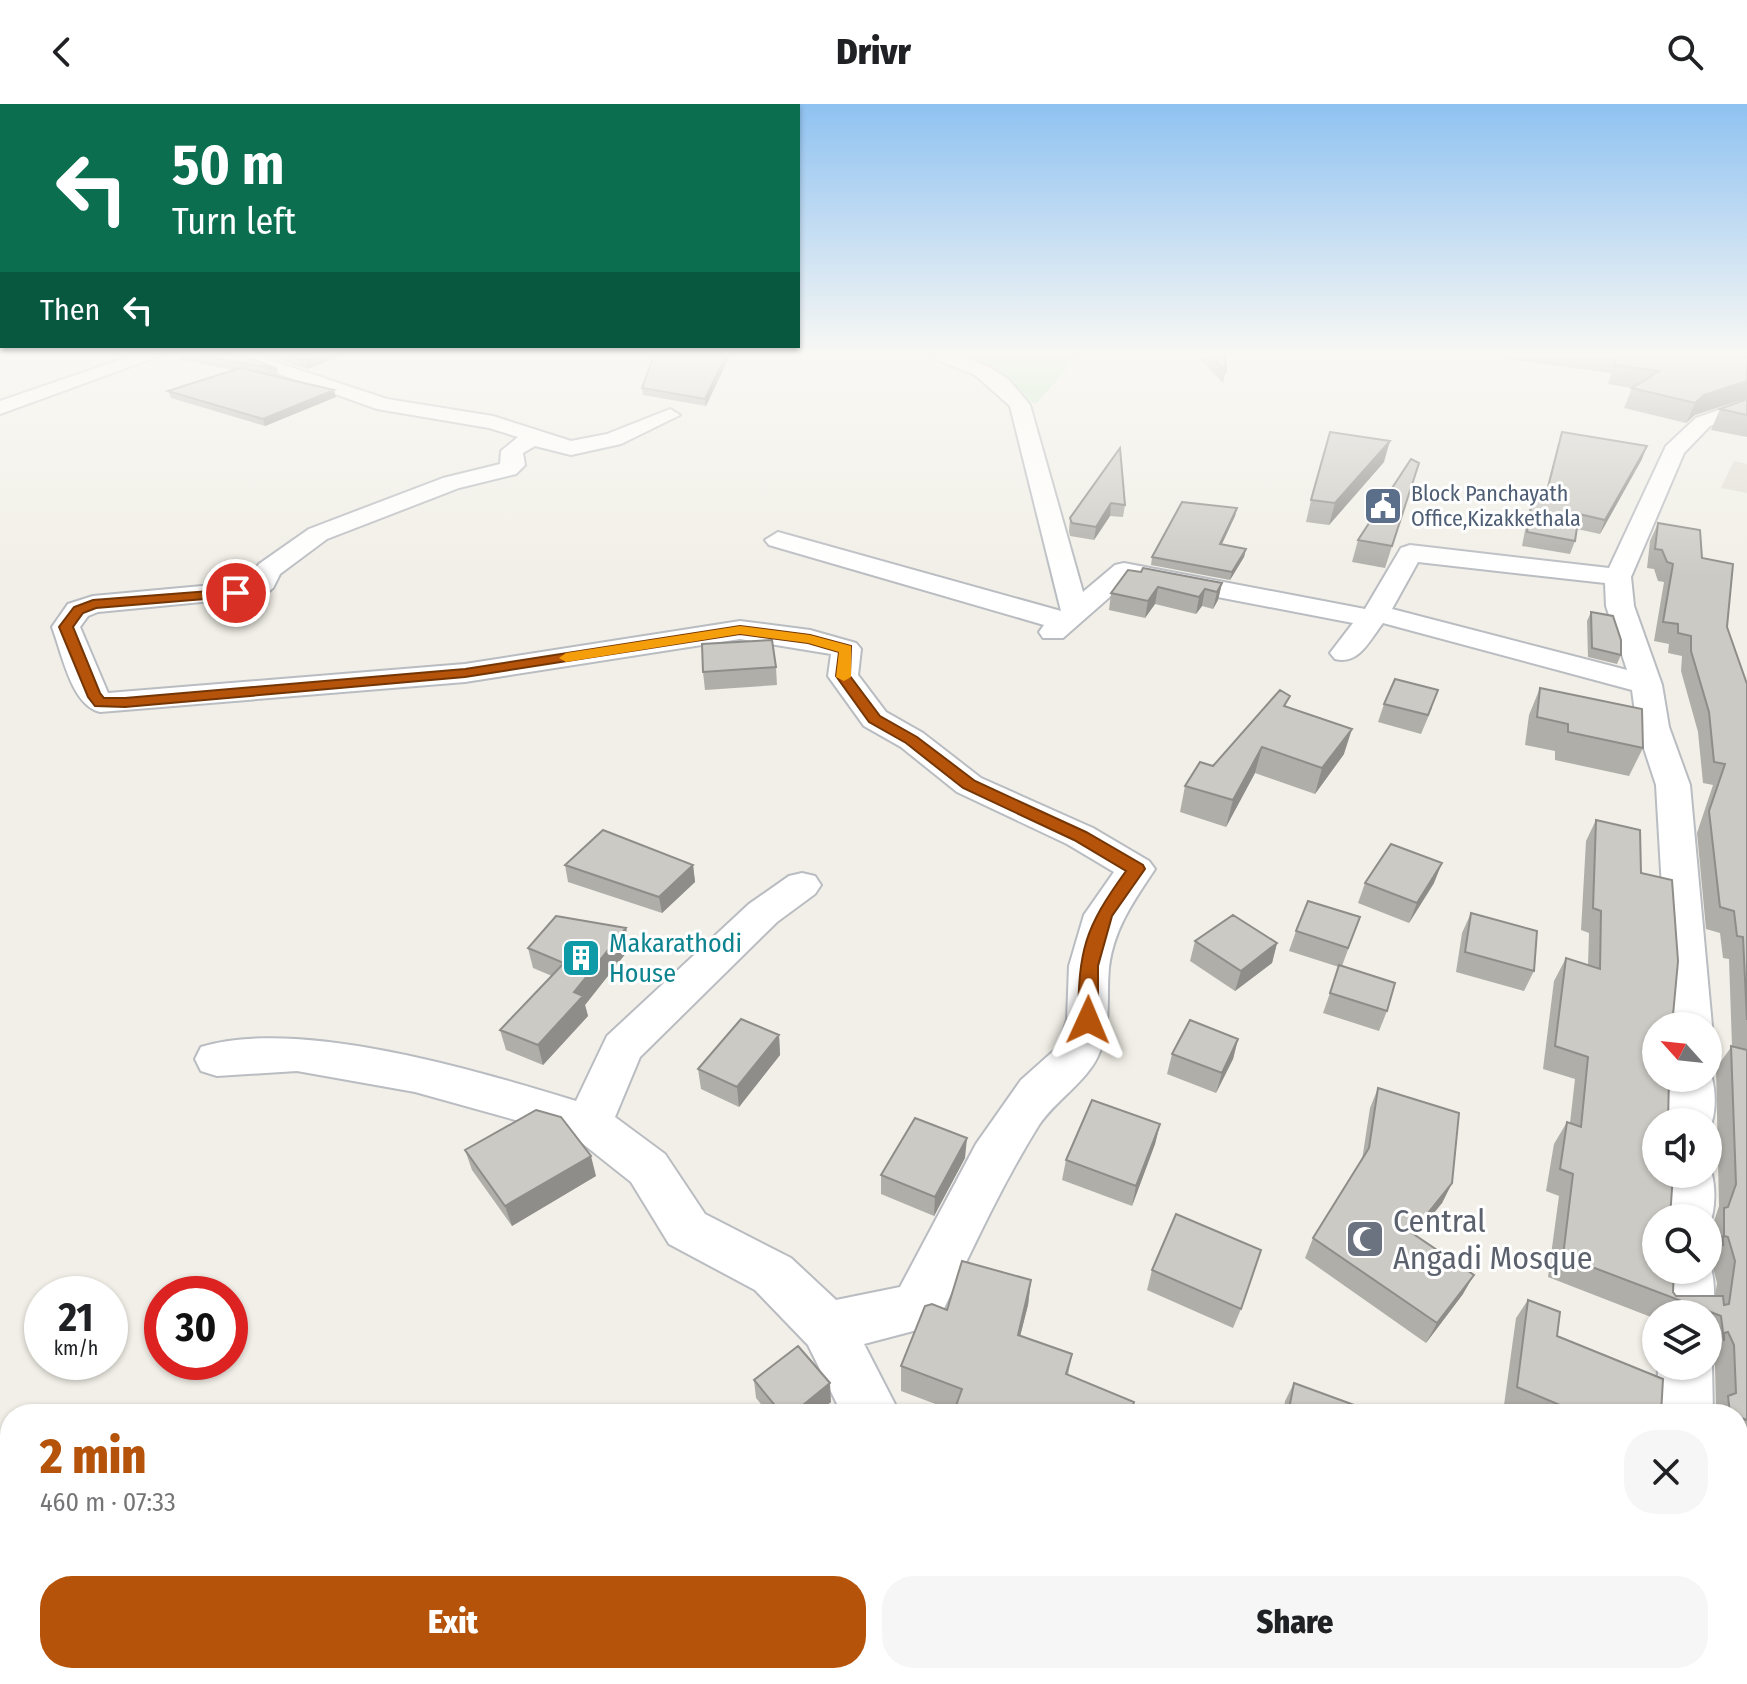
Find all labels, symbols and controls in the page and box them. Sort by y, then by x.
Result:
icon: back [40,30,84,74]
text: Drivr [836,30,911,74]
icon: search [1663,30,1707,74]
text: 50 m [172,132,284,199]
icon: left [40,136,144,240]
text: Turn left [172,200,296,244]
icon: left [116,288,160,332]
text: Then [40,292,100,328]
place label: Block Panchayath Office,Kizakkethala [1411,480,1581,532]
public building icon: Block Panchayath Office,Kizakkethala [1362,485,1404,527]
pin [202,559,270,627]
icon: arrive [214,571,258,615]
place label: Makarathodi House [609,928,742,989]
building icon: Makarathodi House [560,937,602,979]
position arrow [1046,978,1130,1062]
north arrow [1642,1012,1722,1092]
map controls [1642,1012,1722,1380]
button: sound [1642,1108,1722,1188]
place label: Central Angadi Mosque [1393,1202,1593,1277]
button: search [1642,1204,1722,1284]
mosque icon: Central Angadi Mosque [1344,1218,1386,1260]
speed limit sign: 30 [144,1276,248,1380]
text: 21 [59,1294,93,1342]
button: layers [1642,1300,1722,1380]
text: km/h [54,1336,98,1360]
text: 2 min [40,1428,146,1486]
button: close [1624,1430,1708,1514]
text: 460 m · 07:33 [40,1487,176,1518]
button: Exit [40,1576,866,1668]
button: Share [882,1576,1708,1668]

